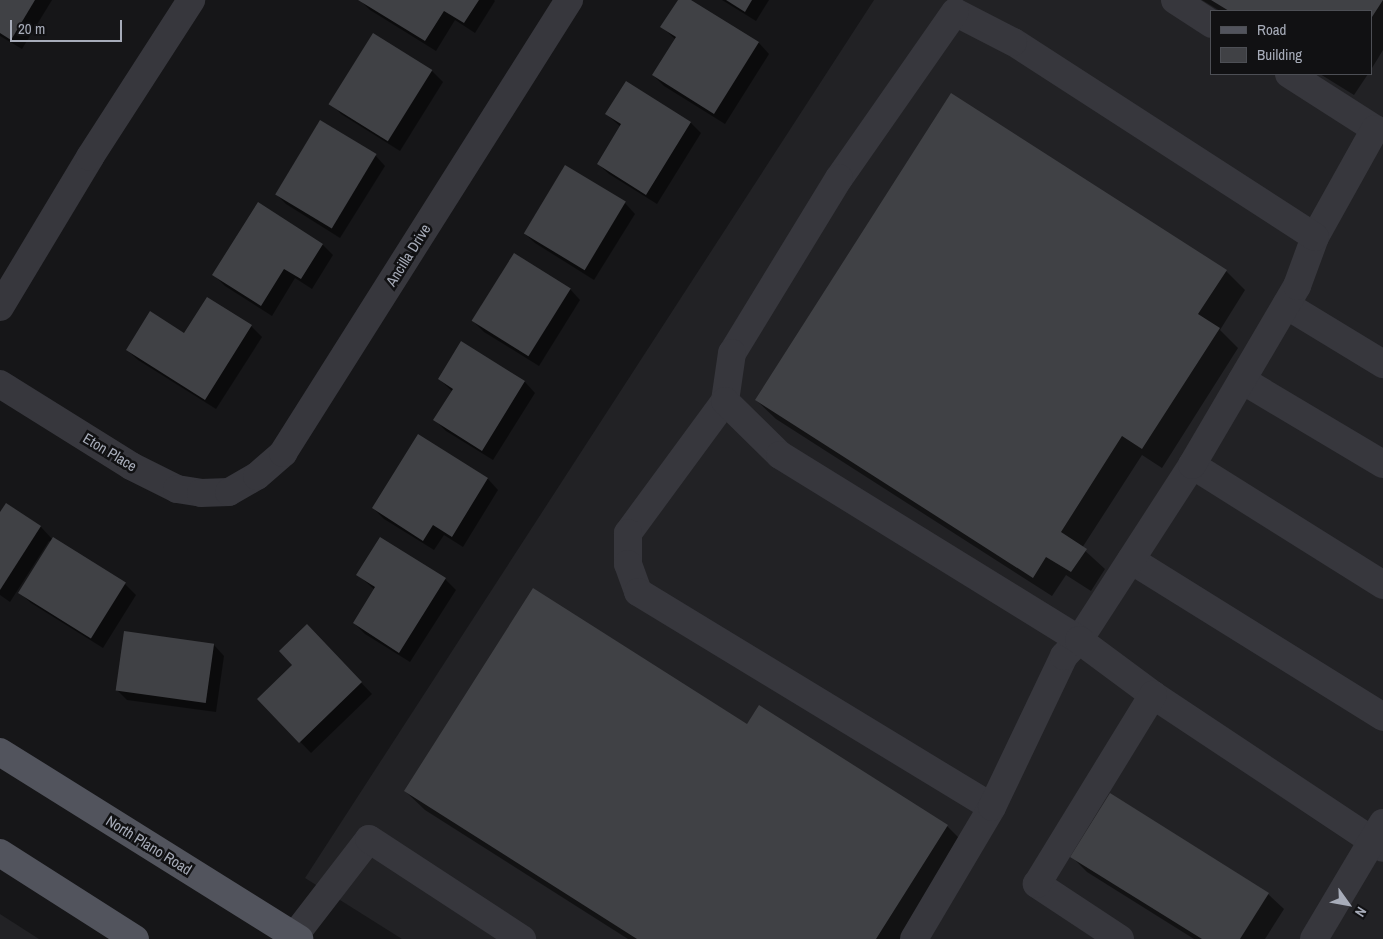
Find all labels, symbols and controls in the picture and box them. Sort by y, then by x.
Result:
scale bar [12,10,125,42]
legend [1210,10,1373,75]
text: 20 m [18,18,45,39]
text: Road [1257,19,1286,40]
text: Building [1257,44,1302,65]
street label: Ancilla Drive [382,221,434,289]
street label: Eton Place [80,429,140,475]
street label: North Plano Road [103,811,195,879]
north arrow [1323,879,1373,929]
text: N [1351,904,1371,920]

